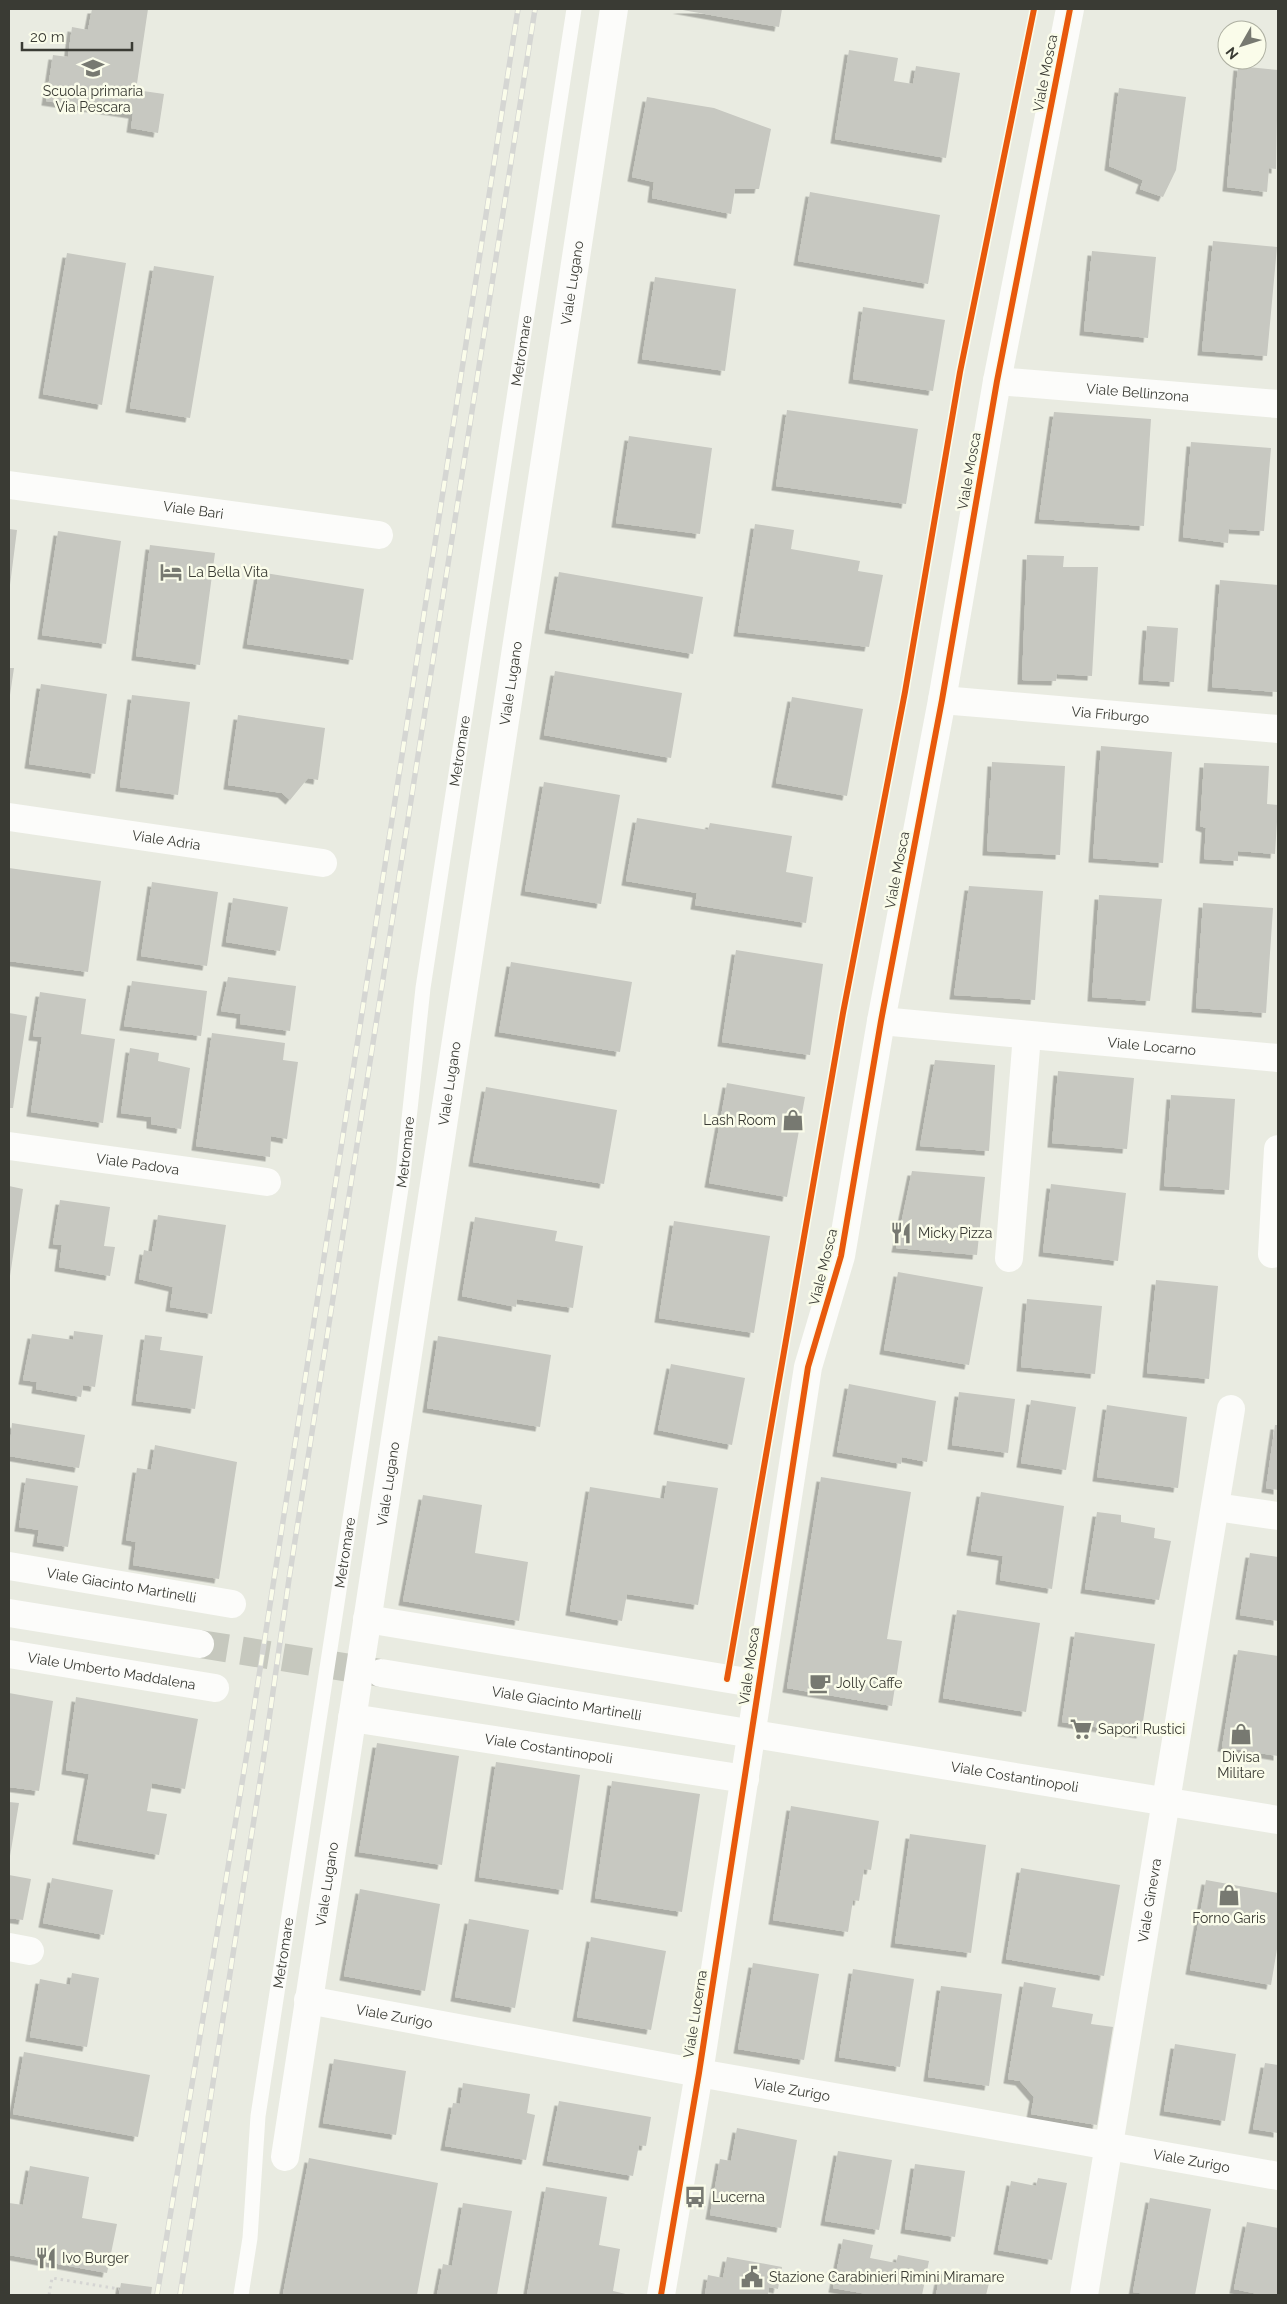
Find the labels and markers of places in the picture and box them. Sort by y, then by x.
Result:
school or university icon: Scuola primaria Via Pescara [80,55,106,81]
place label: Scuola primaria Via Pescara [43,83,143,115]
hotel icon: La Bella Vita [158,559,184,585]
place label: La Bella Vita [188,564,268,580]
shop icon: Lash Room [780,1107,806,1133]
place label: Lash Room [703,1112,776,1128]
restaurant icon: Micky Pizza [888,1220,914,1246]
place label: Micky Pizza [918,1225,992,1241]
cafe icon: Jolly Caffe [807,1670,833,1696]
place label: Jolly Caffe [836,1675,902,1691]
supermarket icon: Sapori Rustici [1068,1716,1094,1742]
place label: Sapori Rustici [1098,1721,1185,1737]
shop icon: Divisa Militare [1228,1721,1254,1747]
place label: Divisa Militare [1217,1749,1265,1781]
shop icon: Forno Garis [1216,1882,1242,1908]
place label: Forno Garis [1192,1910,1266,1926]
bus stop icon: Lucerna [682,2184,708,2210]
place label: Lucerna [712,2189,765,2205]
restaurant icon: Ivo Burger [33,2245,59,2271]
place label: Ivo Burger [62,2250,129,2266]
public building icon: Stazione Carabinieri Rimini Miramare [739,2264,765,2290]
place label: Stazione Carabinieri Rimini Miramare [769,2269,1004,2285]

